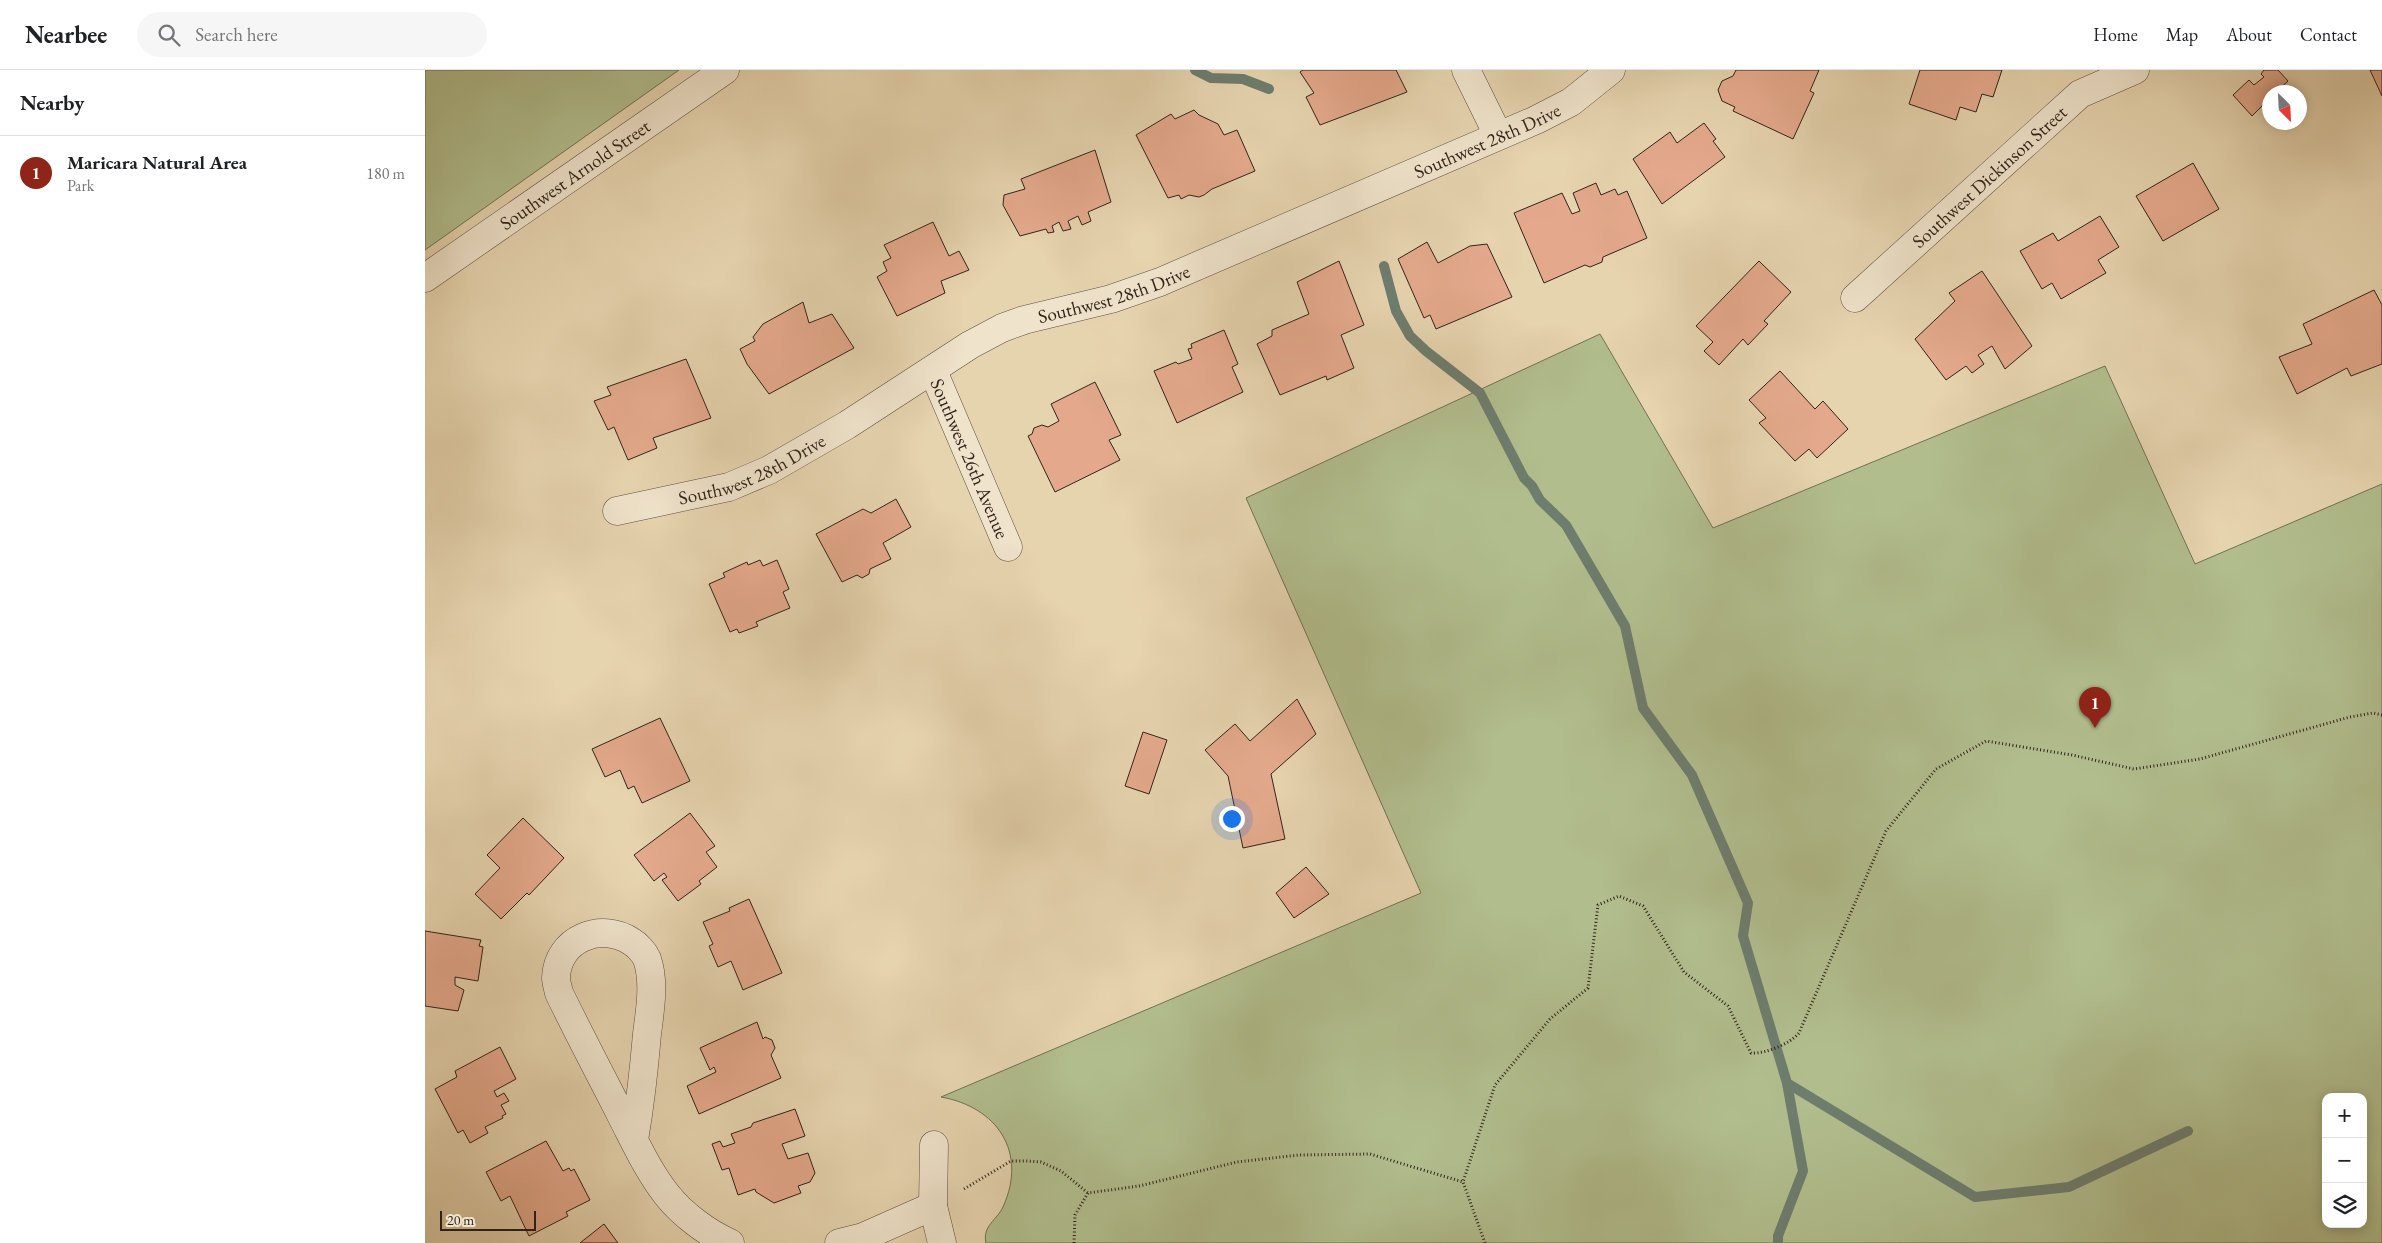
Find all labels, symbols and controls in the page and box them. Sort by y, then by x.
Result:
search box [137,12,487,57]
text: Nearbee [25,19,107,50]
icon: search [155,21,183,49]
text: Search here [195,22,278,47]
text: Home [2093,23,2138,46]
text: Map [2166,23,2198,46]
text: About [2226,23,2272,46]
text: Contact [2300,23,2357,46]
north arrow [2262,85,2307,130]
text: Nearby [20,89,84,116]
street label: Southwest 28th Drive [1410,98,1565,184]
street label: Southwest Dickinson Street [1907,100,2072,254]
street label: Southwest Arnold Street [495,114,655,236]
text: Maricara Natural Area [67,150,247,175]
text: 1 [32,163,40,184]
text: 180 m [366,163,405,184]
text: Park [67,175,94,196]
street label: Southwest 28th Drive [1035,259,1194,329]
street label: Southwest 26th Avenue [925,375,1015,543]
street label: Southwest 28th Drive [676,428,830,510]
pin: 1 [2079,687,2111,728]
your location [1219,806,1245,832]
map controls [2322,1093,2367,1228]
button: + [2322,1093,2367,1138]
button: − [2322,1138,2367,1183]
button: layers [2322,1183,2367,1228]
scale bar [440,1208,536,1231]
text: 20 m [447,1211,474,1229]

